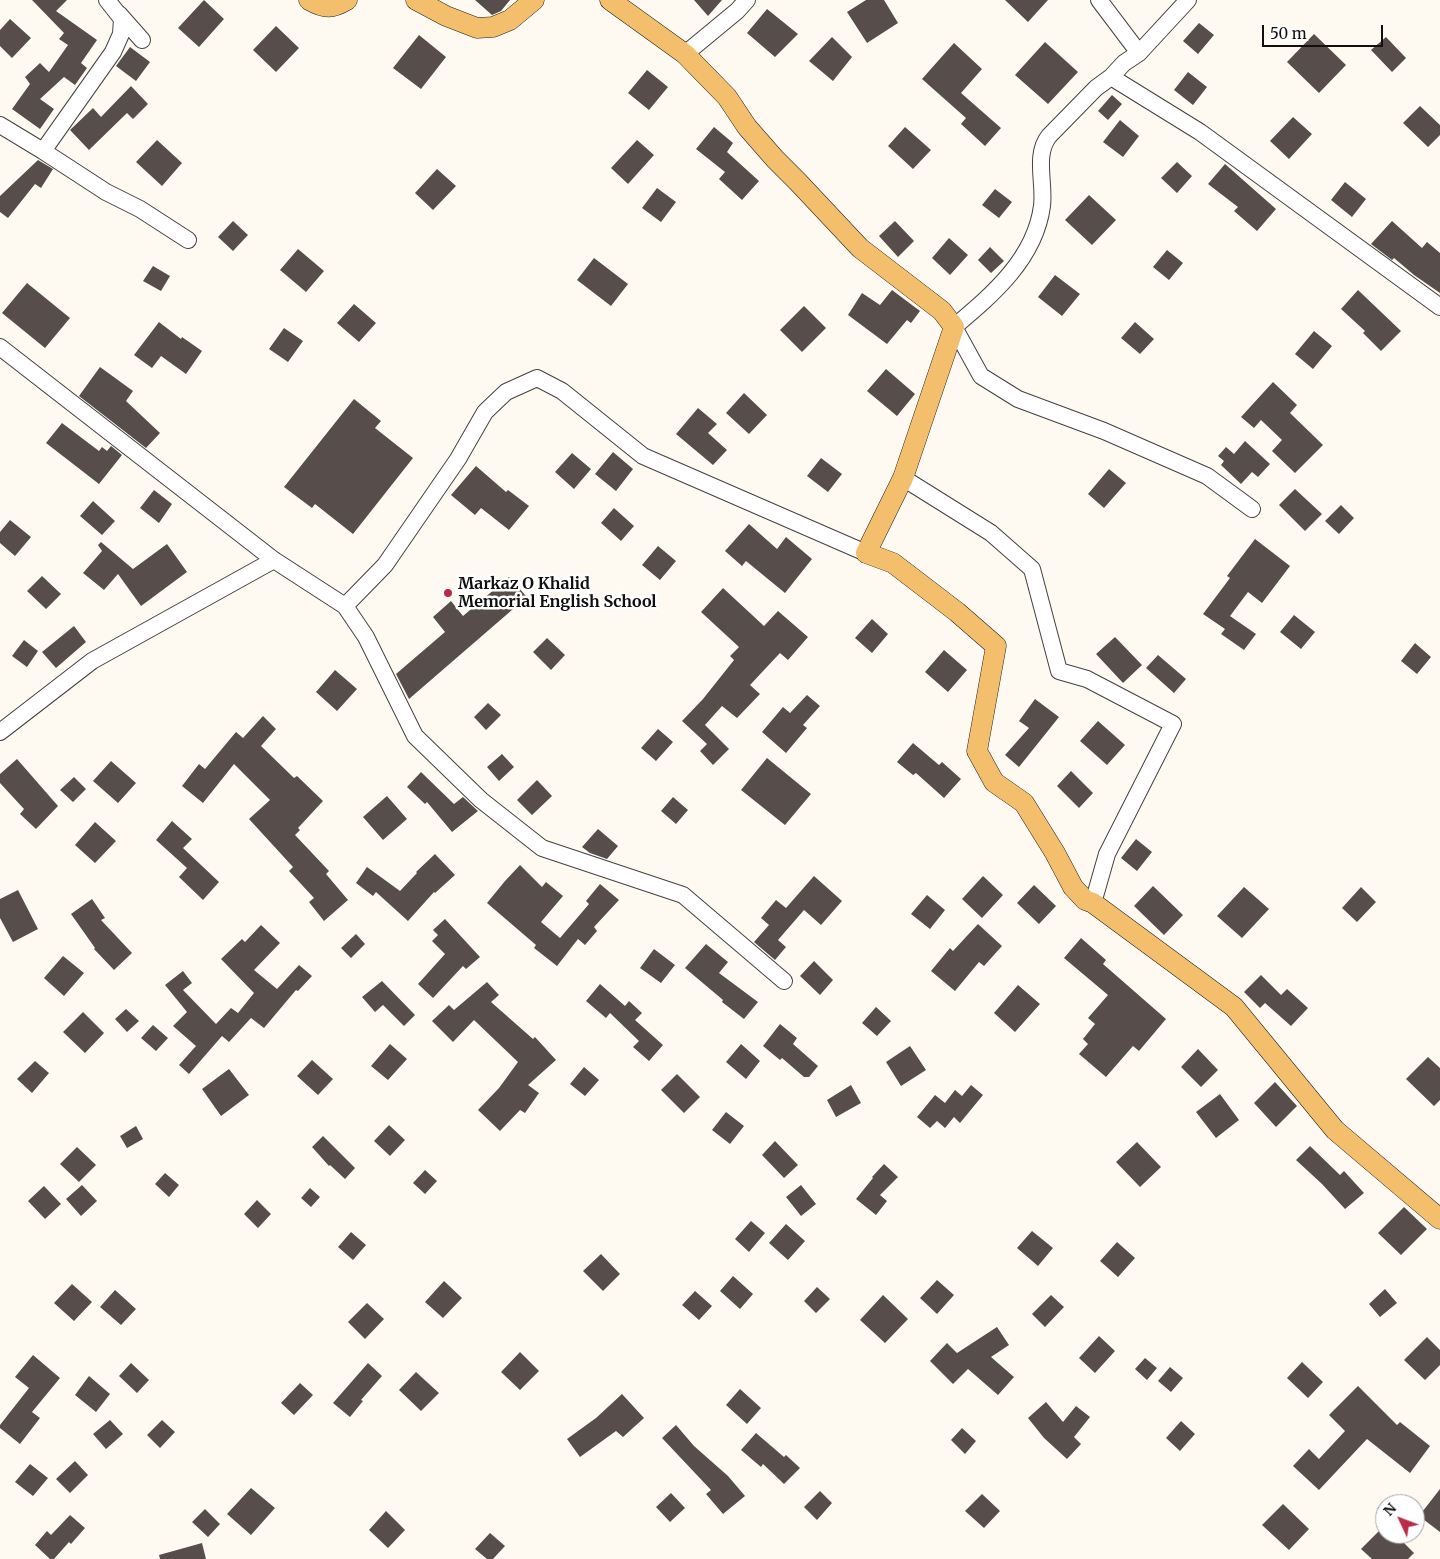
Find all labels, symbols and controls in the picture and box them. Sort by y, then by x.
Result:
scale bar [1265,15,1386,47]
text: 50 m [1270,24,1307,43]
place label: Markaz O Khalid Memorial English School [458,574,657,612]
marker: Markaz O Khalid Memorial English School [442,587,454,599]
north arrow [1375,1494,1425,1544]
text: N [1379,1499,1400,1520]

